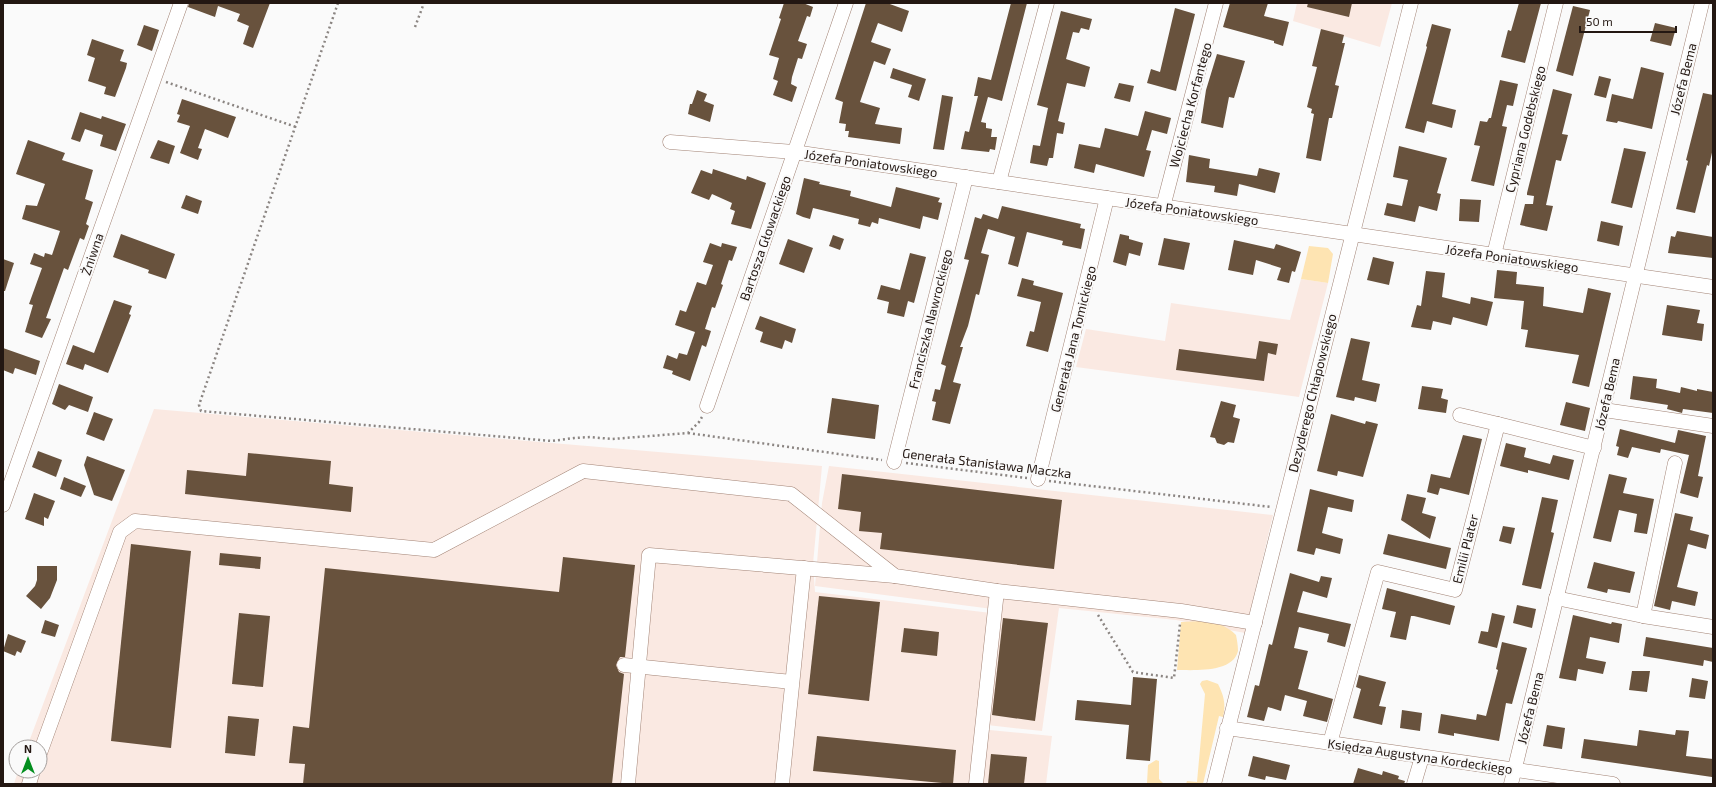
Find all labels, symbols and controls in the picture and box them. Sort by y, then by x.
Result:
scale bar [1580,8,1676,34]
text: 50 m [1586,14,1613,28]
street label: Wojciecha Korfantego [1166,40,1214,170]
street label: Józefa Bema [1666,41,1700,117]
street label: Cypriana Godebskiego [1501,64,1549,194]
street label: Józefa Poniatowskiego [803,146,939,180]
street label: Bartosza Głowackiego [736,173,794,303]
street label: Józefa Poniatowskiego [1124,194,1260,228]
street label: Żniwna [77,231,107,277]
street label: Józefa Poniatowskiego [1444,241,1580,275]
street label: Franciszka Nawrockiego [905,248,955,390]
street label: Generała Jana Tomickiego [1047,264,1099,414]
street label: Dezyderego Chłapowskiego [1285,312,1339,474]
street label: Józefa Bema [1591,356,1623,432]
street label: Generała Stanisława Maczka [901,445,1073,481]
street label: Emilii Plater [1449,513,1481,585]
street label: Józefa Bema [1513,670,1547,746]
street label: Księdza Augustyna Kordeckiego [1326,735,1514,777]
north arrow [8,739,48,779]
text: N [24,742,32,755]

